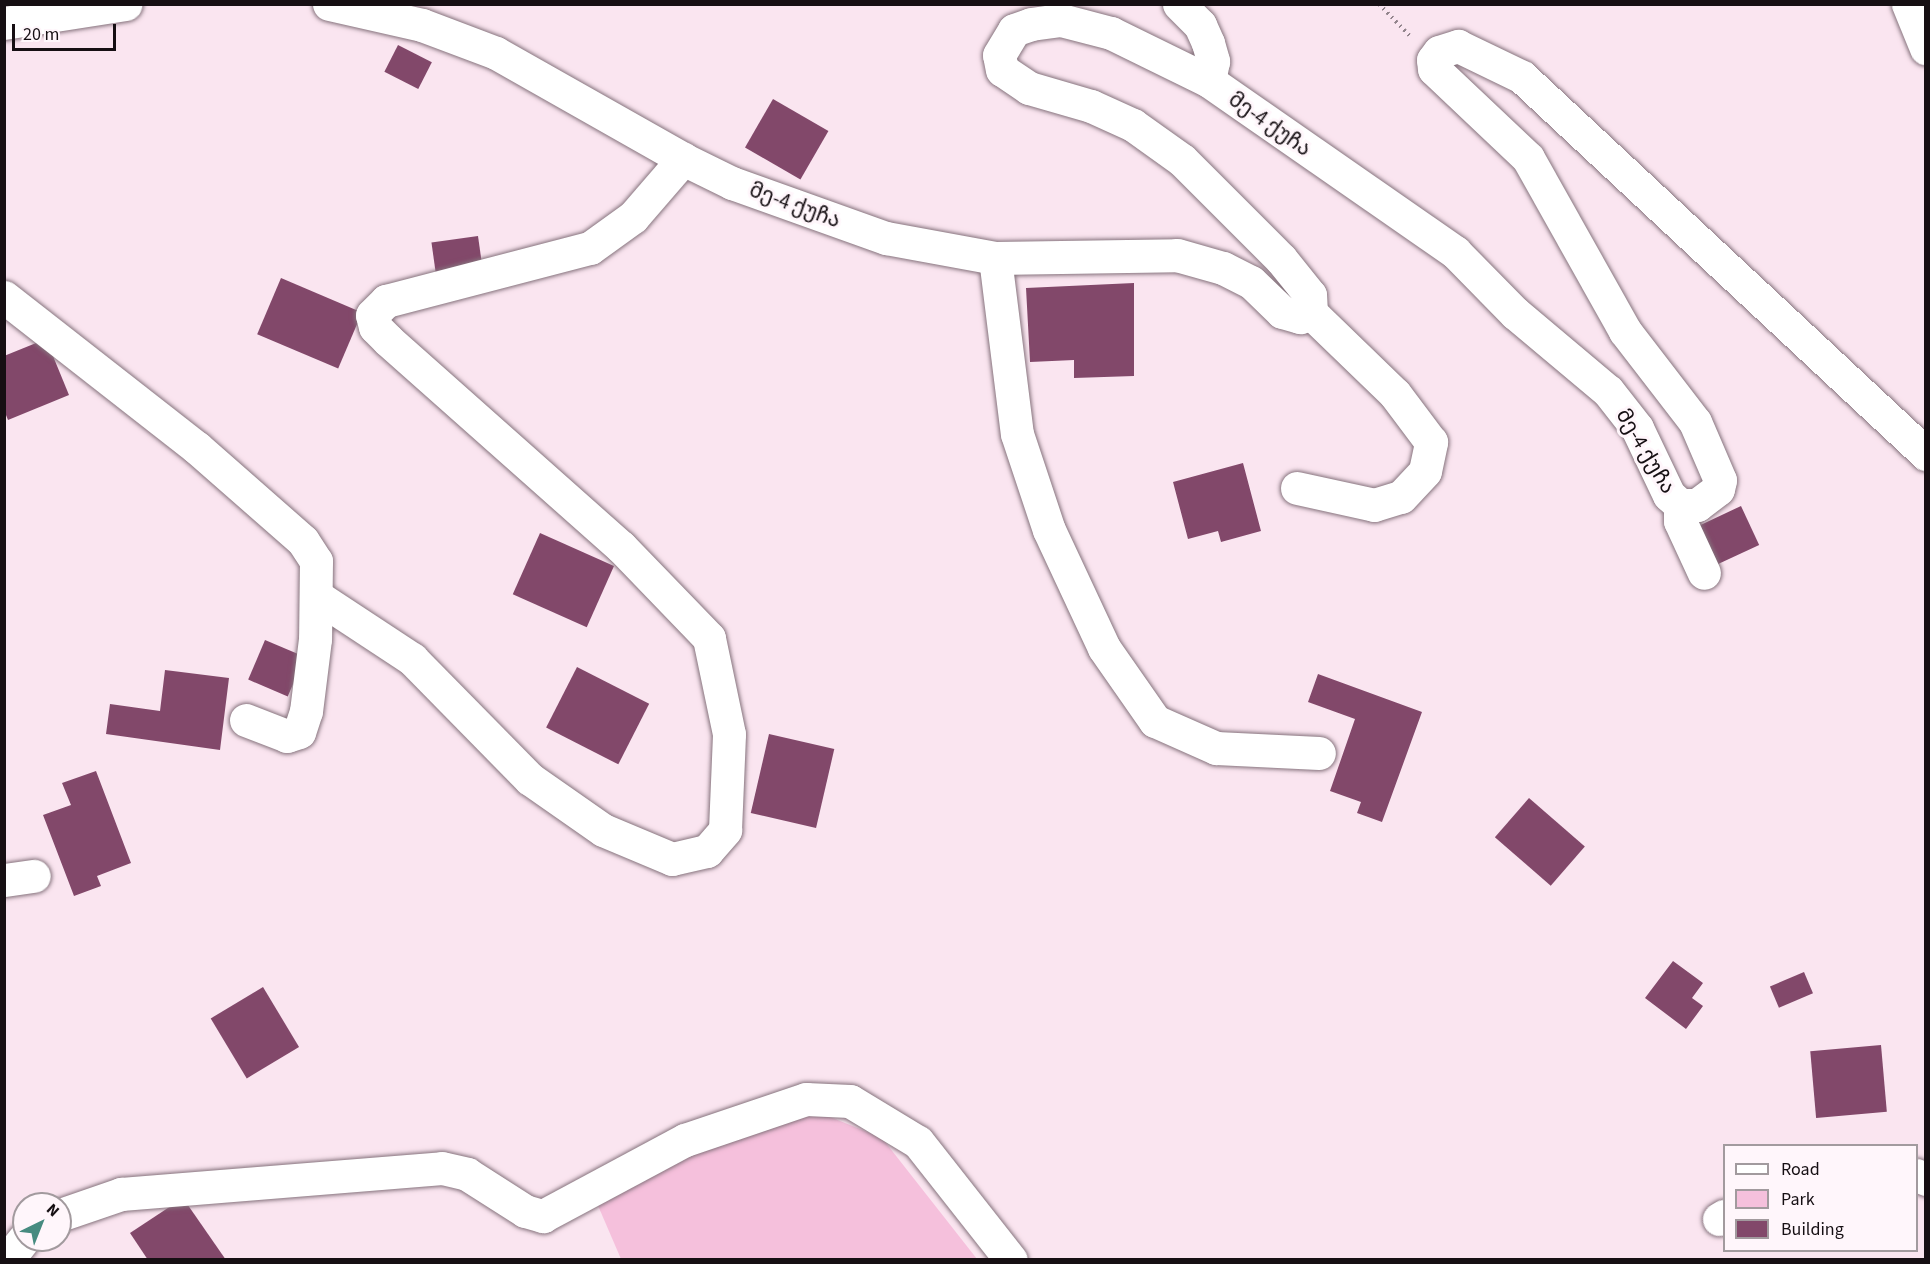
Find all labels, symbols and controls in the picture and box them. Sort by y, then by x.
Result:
scale bar [15,12,118,50]
text: 20 m [23,22,59,47]
street label: მე-4 ქუჩა [1224,86,1316,162]
street label: მე-4 ქუჩა [746,177,844,233]
street label: მე-4 ქუჩა [1611,404,1681,498]
legend [1723,1144,1918,1252]
text: Road [1781,1157,1820,1182]
text: Park [1781,1187,1815,1212]
north arrow [12,1192,72,1252]
text: N [42,1199,64,1222]
text: Building [1781,1217,1844,1242]

